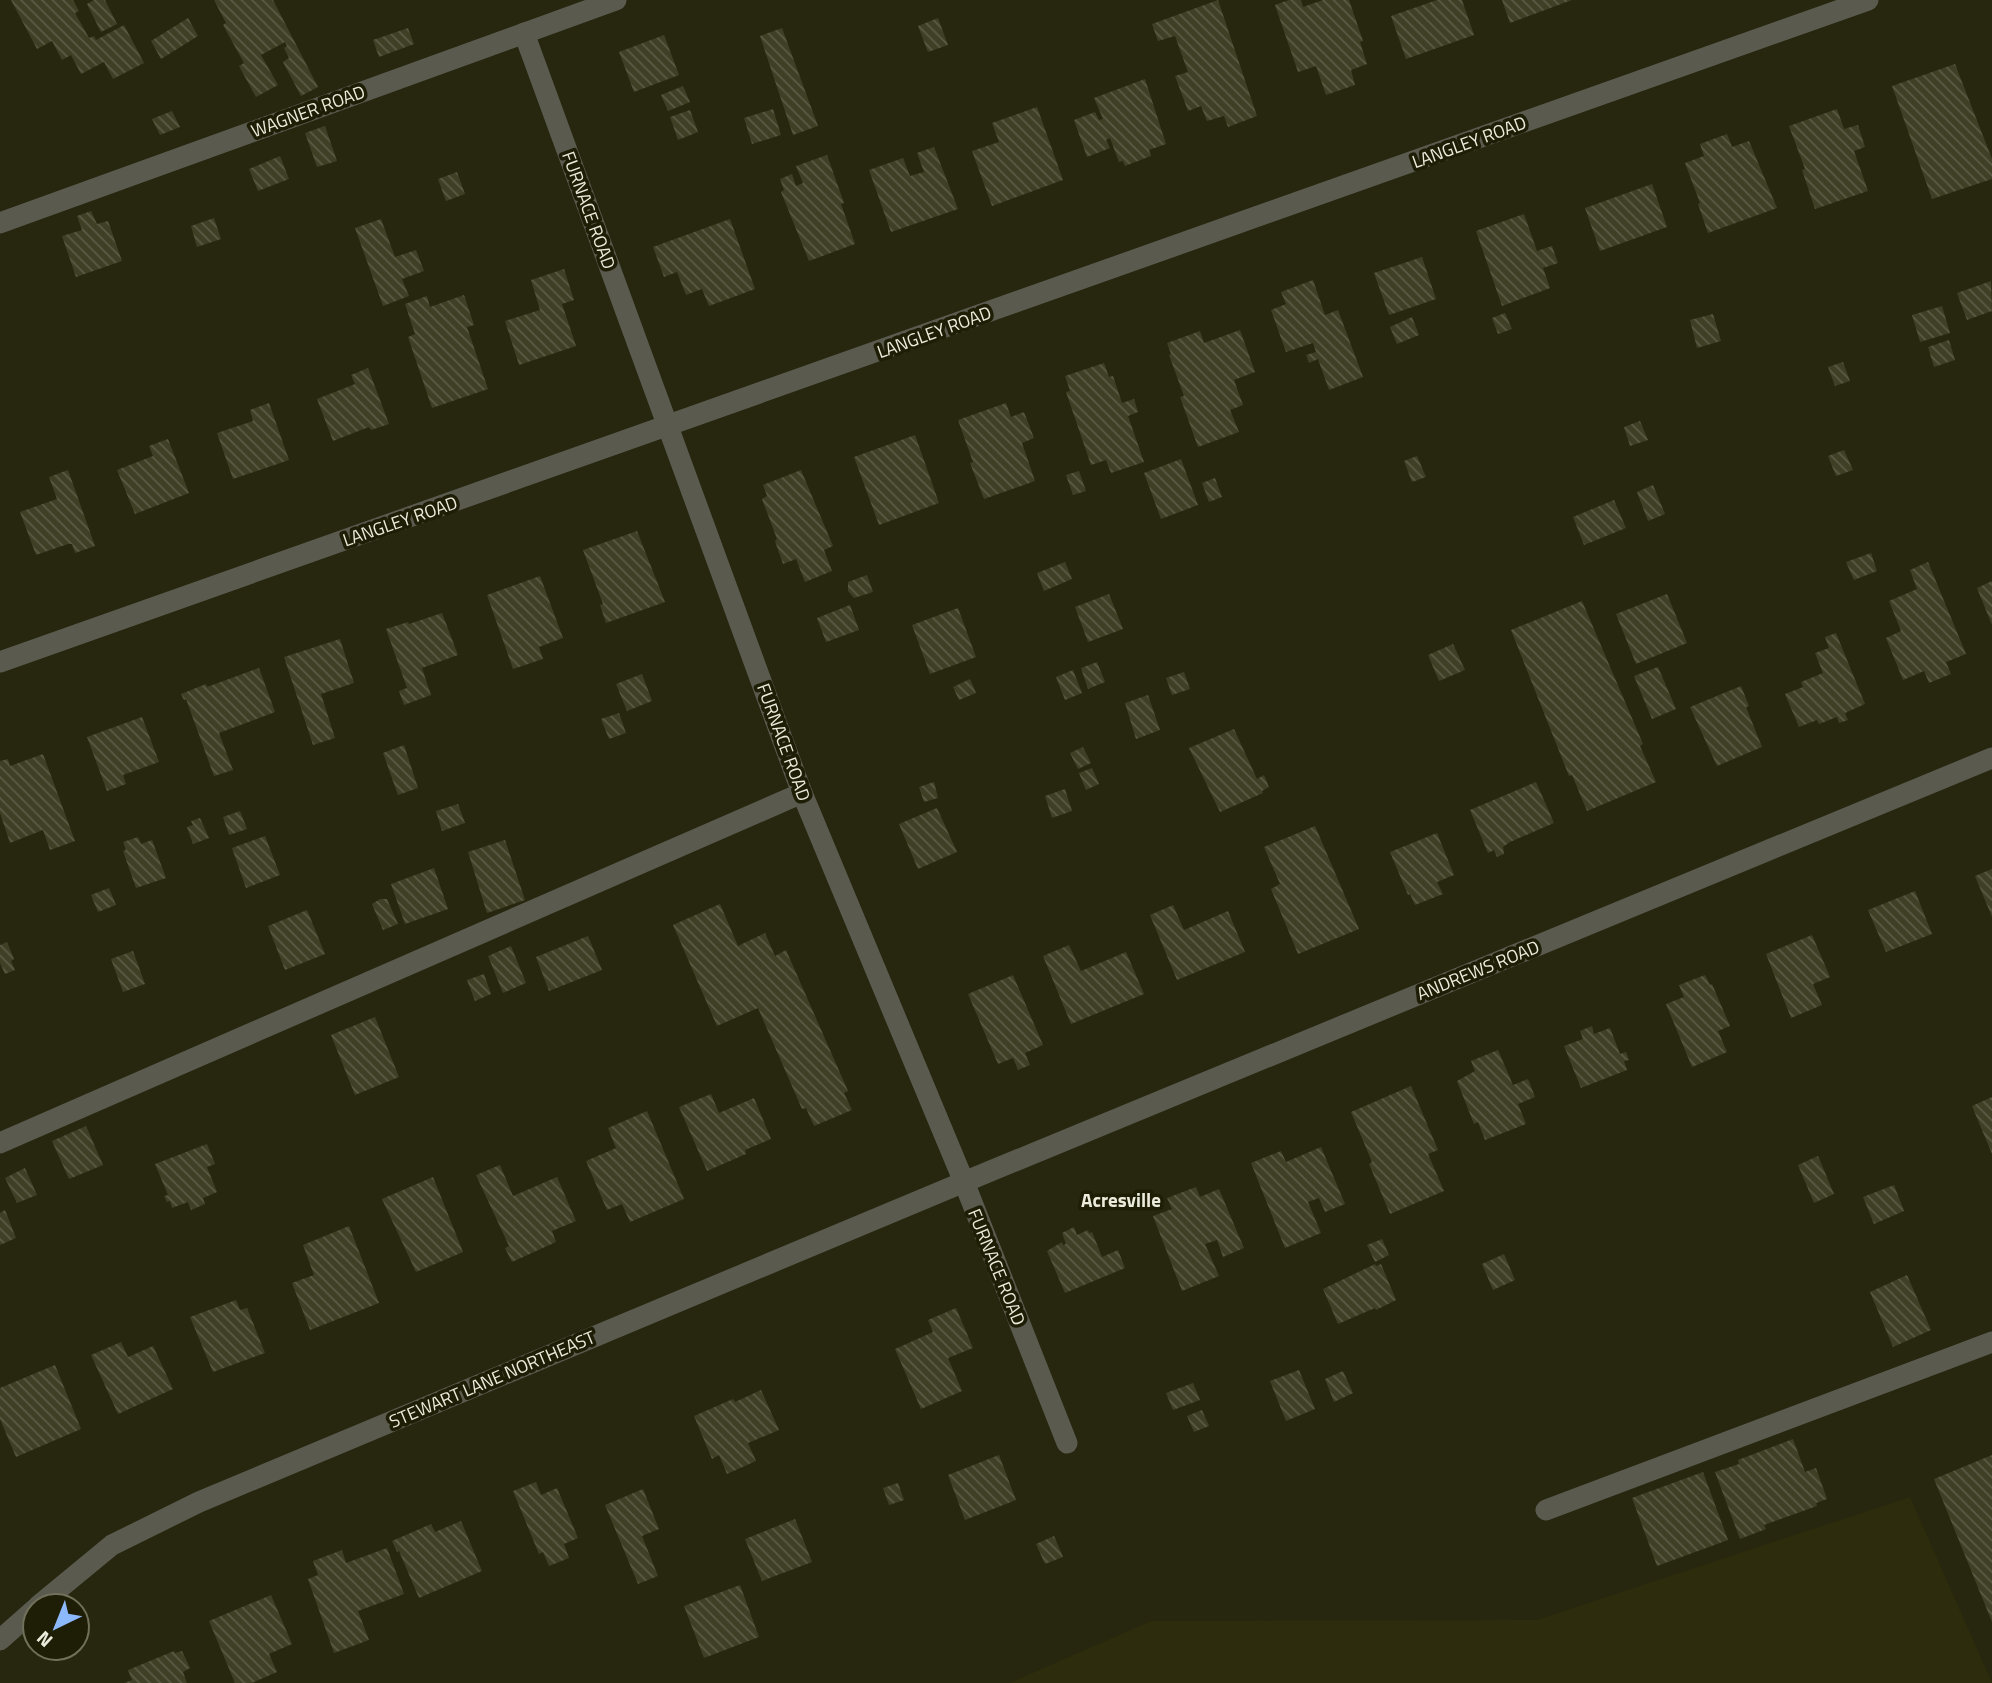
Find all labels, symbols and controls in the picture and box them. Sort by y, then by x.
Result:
street label: WAGNER ROAD [247,78,369,144]
street label: LANGLEY ROAD [1408,109,1530,175]
street label: FURNACE ROAD [555,147,623,273]
street label: LANGLEY ROAD [873,299,995,365]
street label: LANGLEY ROAD [339,489,461,553]
street label: FURNACE ROAD [750,679,818,805]
street label: ANDREWS ROAD [1413,933,1543,1007]
district label: Acresville [1081,1185,1161,1214]
street label: FURNACE ROAD [961,1205,1033,1329]
street label: STEWART LANE NORTHEAST [385,1323,600,1435]
north arrow [21,1592,91,1662]
text: N [29,1625,59,1655]

